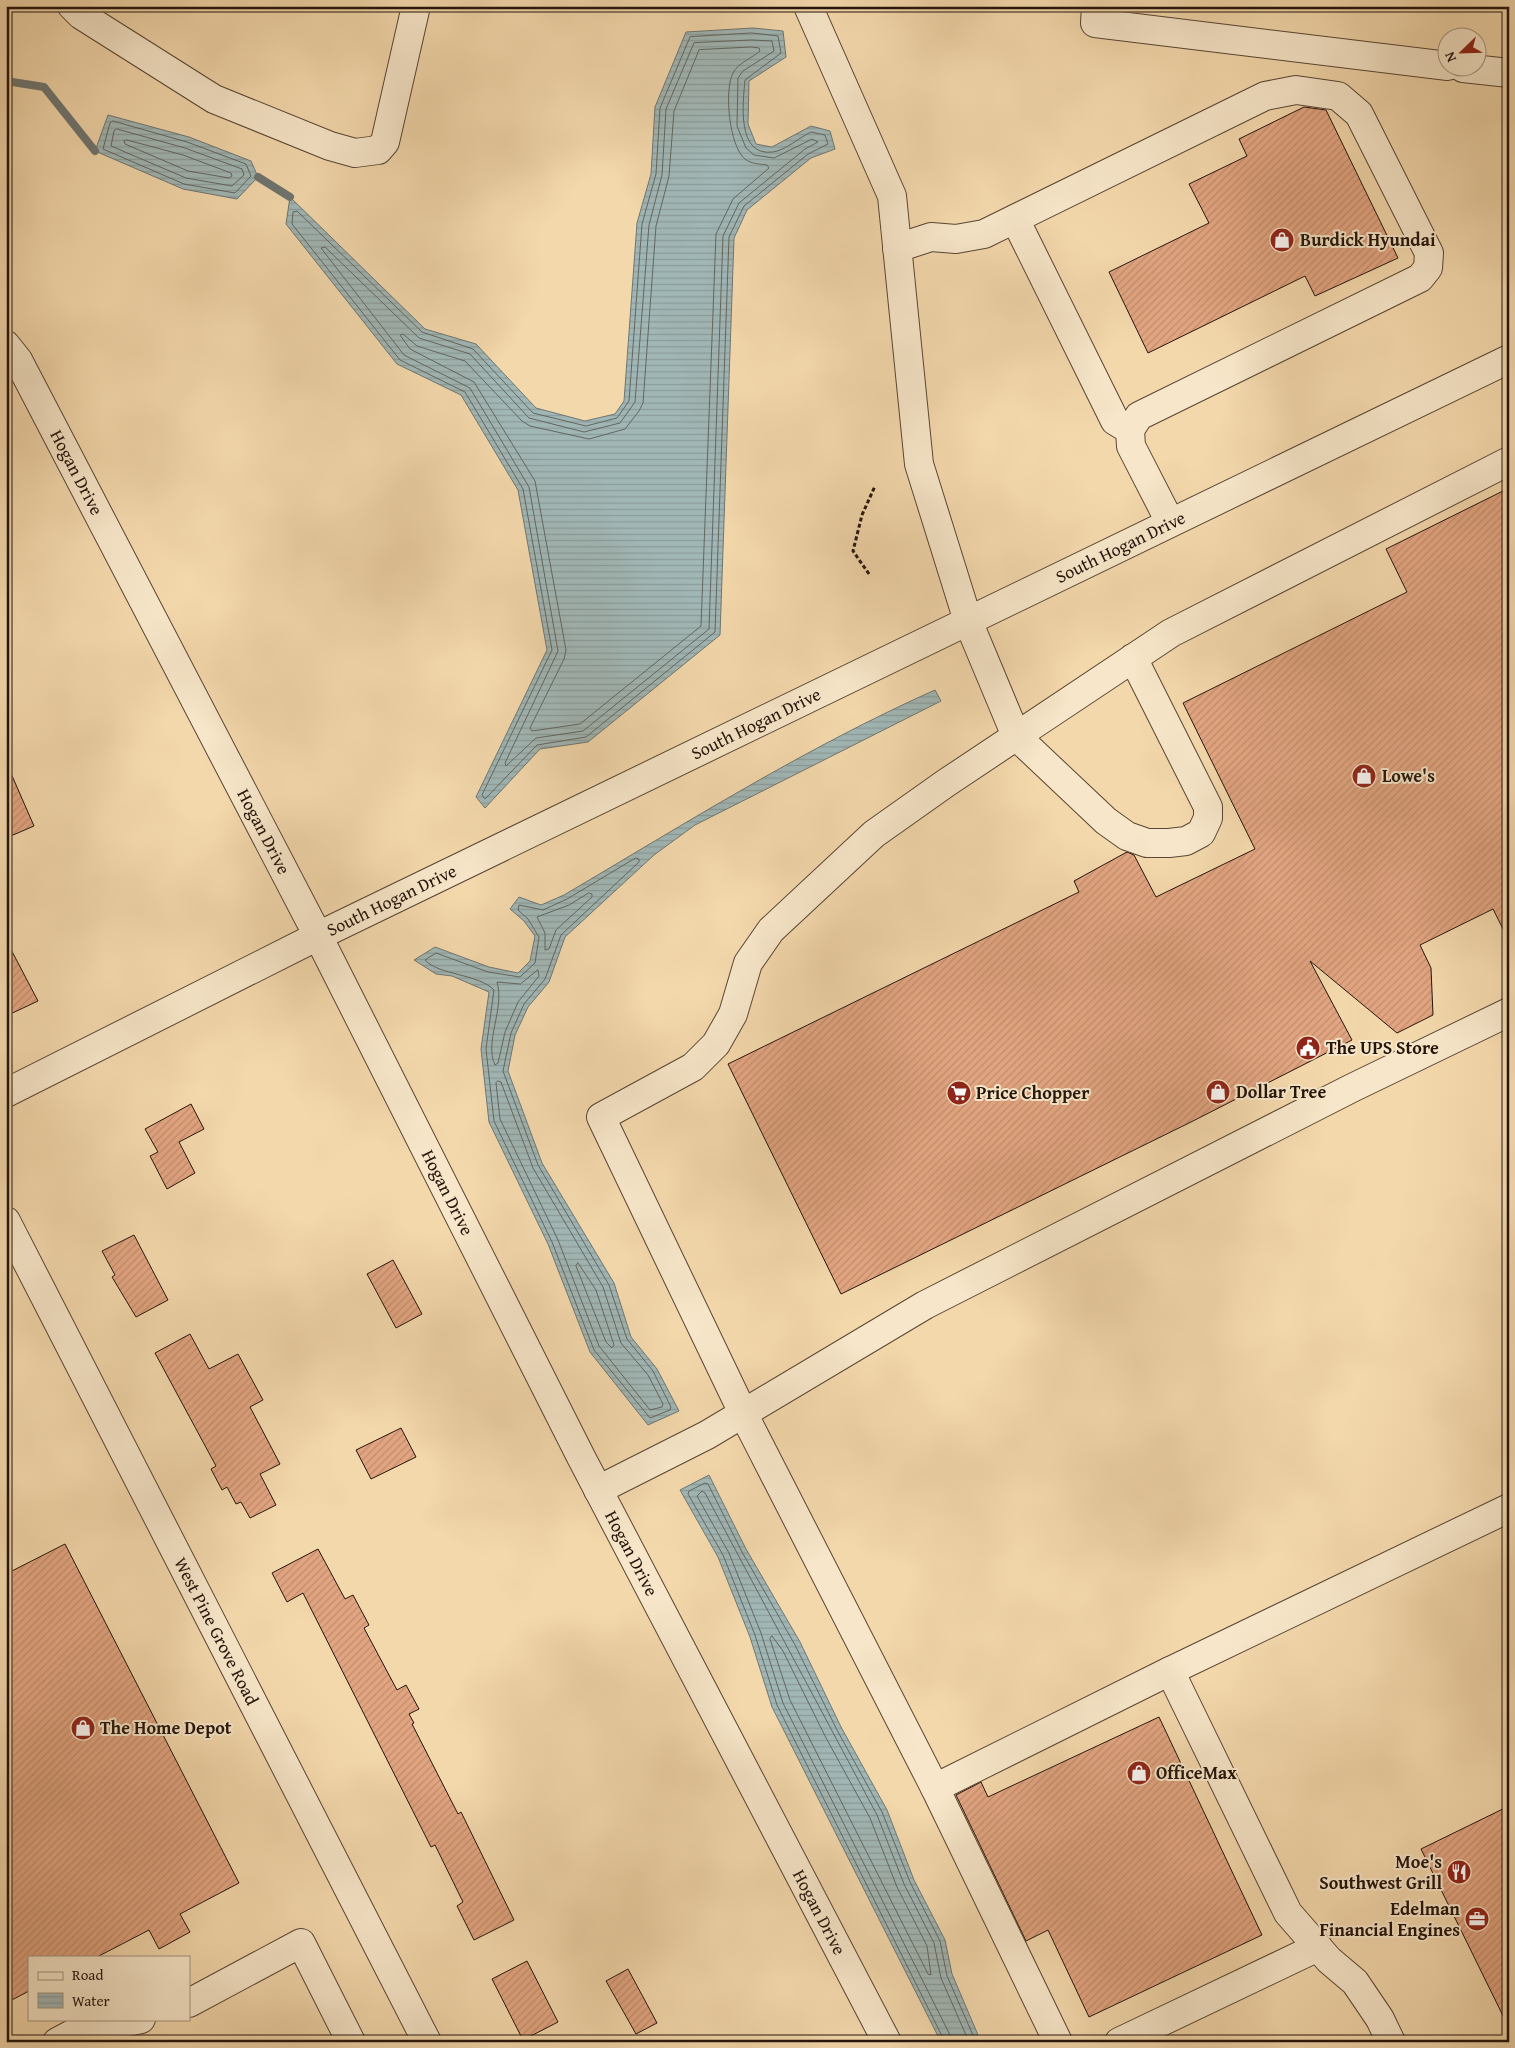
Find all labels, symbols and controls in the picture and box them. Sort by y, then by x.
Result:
north arrow [1438,28,1488,78]
text: N [1439,48,1461,65]
place label: Burdick Hyundai [1300,226,1436,253]
shop icon: Burdick Hyundai [1269,227,1295,253]
street label: Hogan Drive [44,425,110,520]
street label: South Hogan Drive [1051,504,1190,590]
street label: South Hogan Drive [686,680,825,766]
place label: Lowe's [1382,762,1435,789]
shop icon: Lowe's [1351,763,1377,789]
street label: Hogan Drive [231,784,298,879]
street label: South Hogan Drive [322,857,461,943]
place label: The UPS Store [1326,1034,1439,1061]
public building icon: The UPS Store [1295,1035,1321,1061]
place label: Dollar Tree [1236,1078,1326,1105]
place label: Price Chopper [976,1079,1090,1106]
shop icon: Dollar Tree [1205,1079,1231,1105]
supermarket icon: Price Chopper [946,1080,972,1106]
street label: Hogan Drive [415,1145,481,1240]
street label: Hogan Drive [598,1506,665,1601]
street label: West Pine Grove Road [168,1552,266,1710]
place label: The Home Depot [100,1714,232,1741]
shop icon: The Home Depot [70,1715,96,1741]
place label: OfficeMax [1156,1759,1237,1786]
shop icon: OfficeMax [1126,1760,1152,1786]
place label: Moe's Southwest Grill [1319,1848,1442,1896]
restaurant icon: Moe's Southwest Grill [1446,1859,1472,1885]
street label: Hogan Drive [786,1864,853,1959]
place label: Edelman Financial Engines [1319,1895,1460,1943]
office icon: Edelman Financial Engines [1464,1906,1490,1932]
legend [28,1956,190,2020]
text: Road [72,1964,103,1985]
text: Water [72,1990,110,2011]

